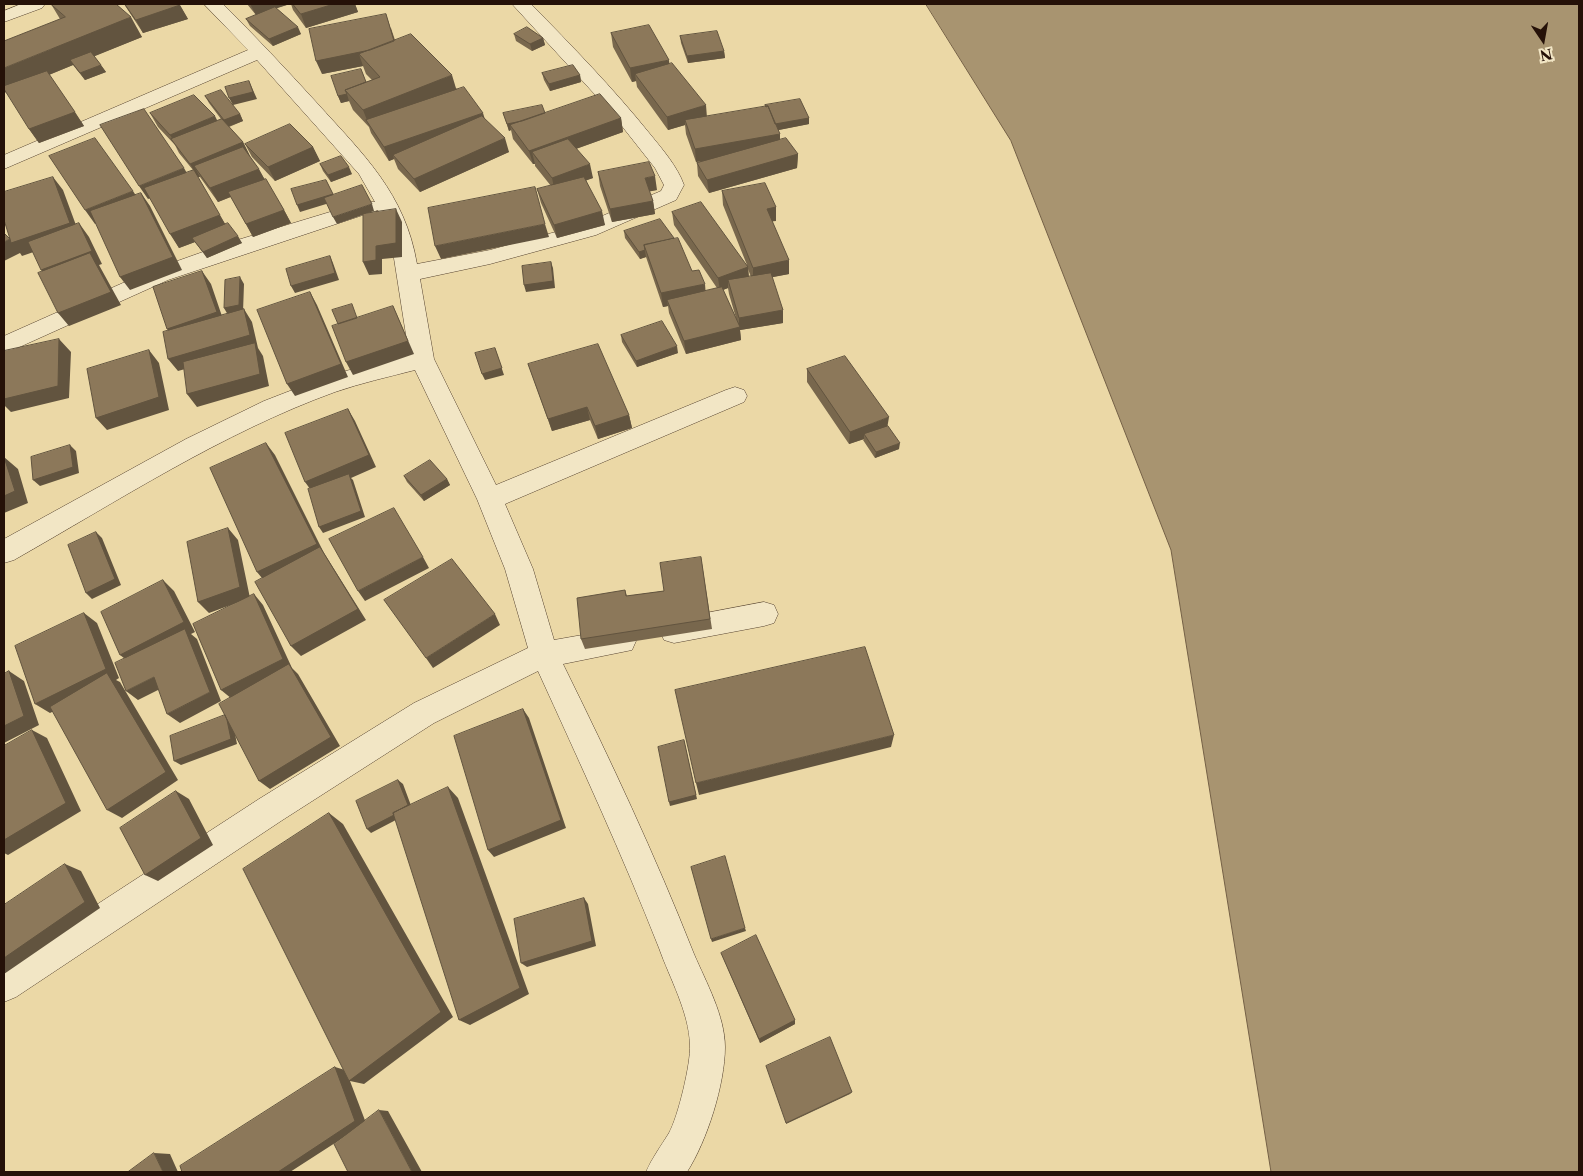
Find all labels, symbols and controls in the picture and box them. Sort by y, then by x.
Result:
north arrow [1518,15,1568,65]
text: N [1538,45,1554,65]

